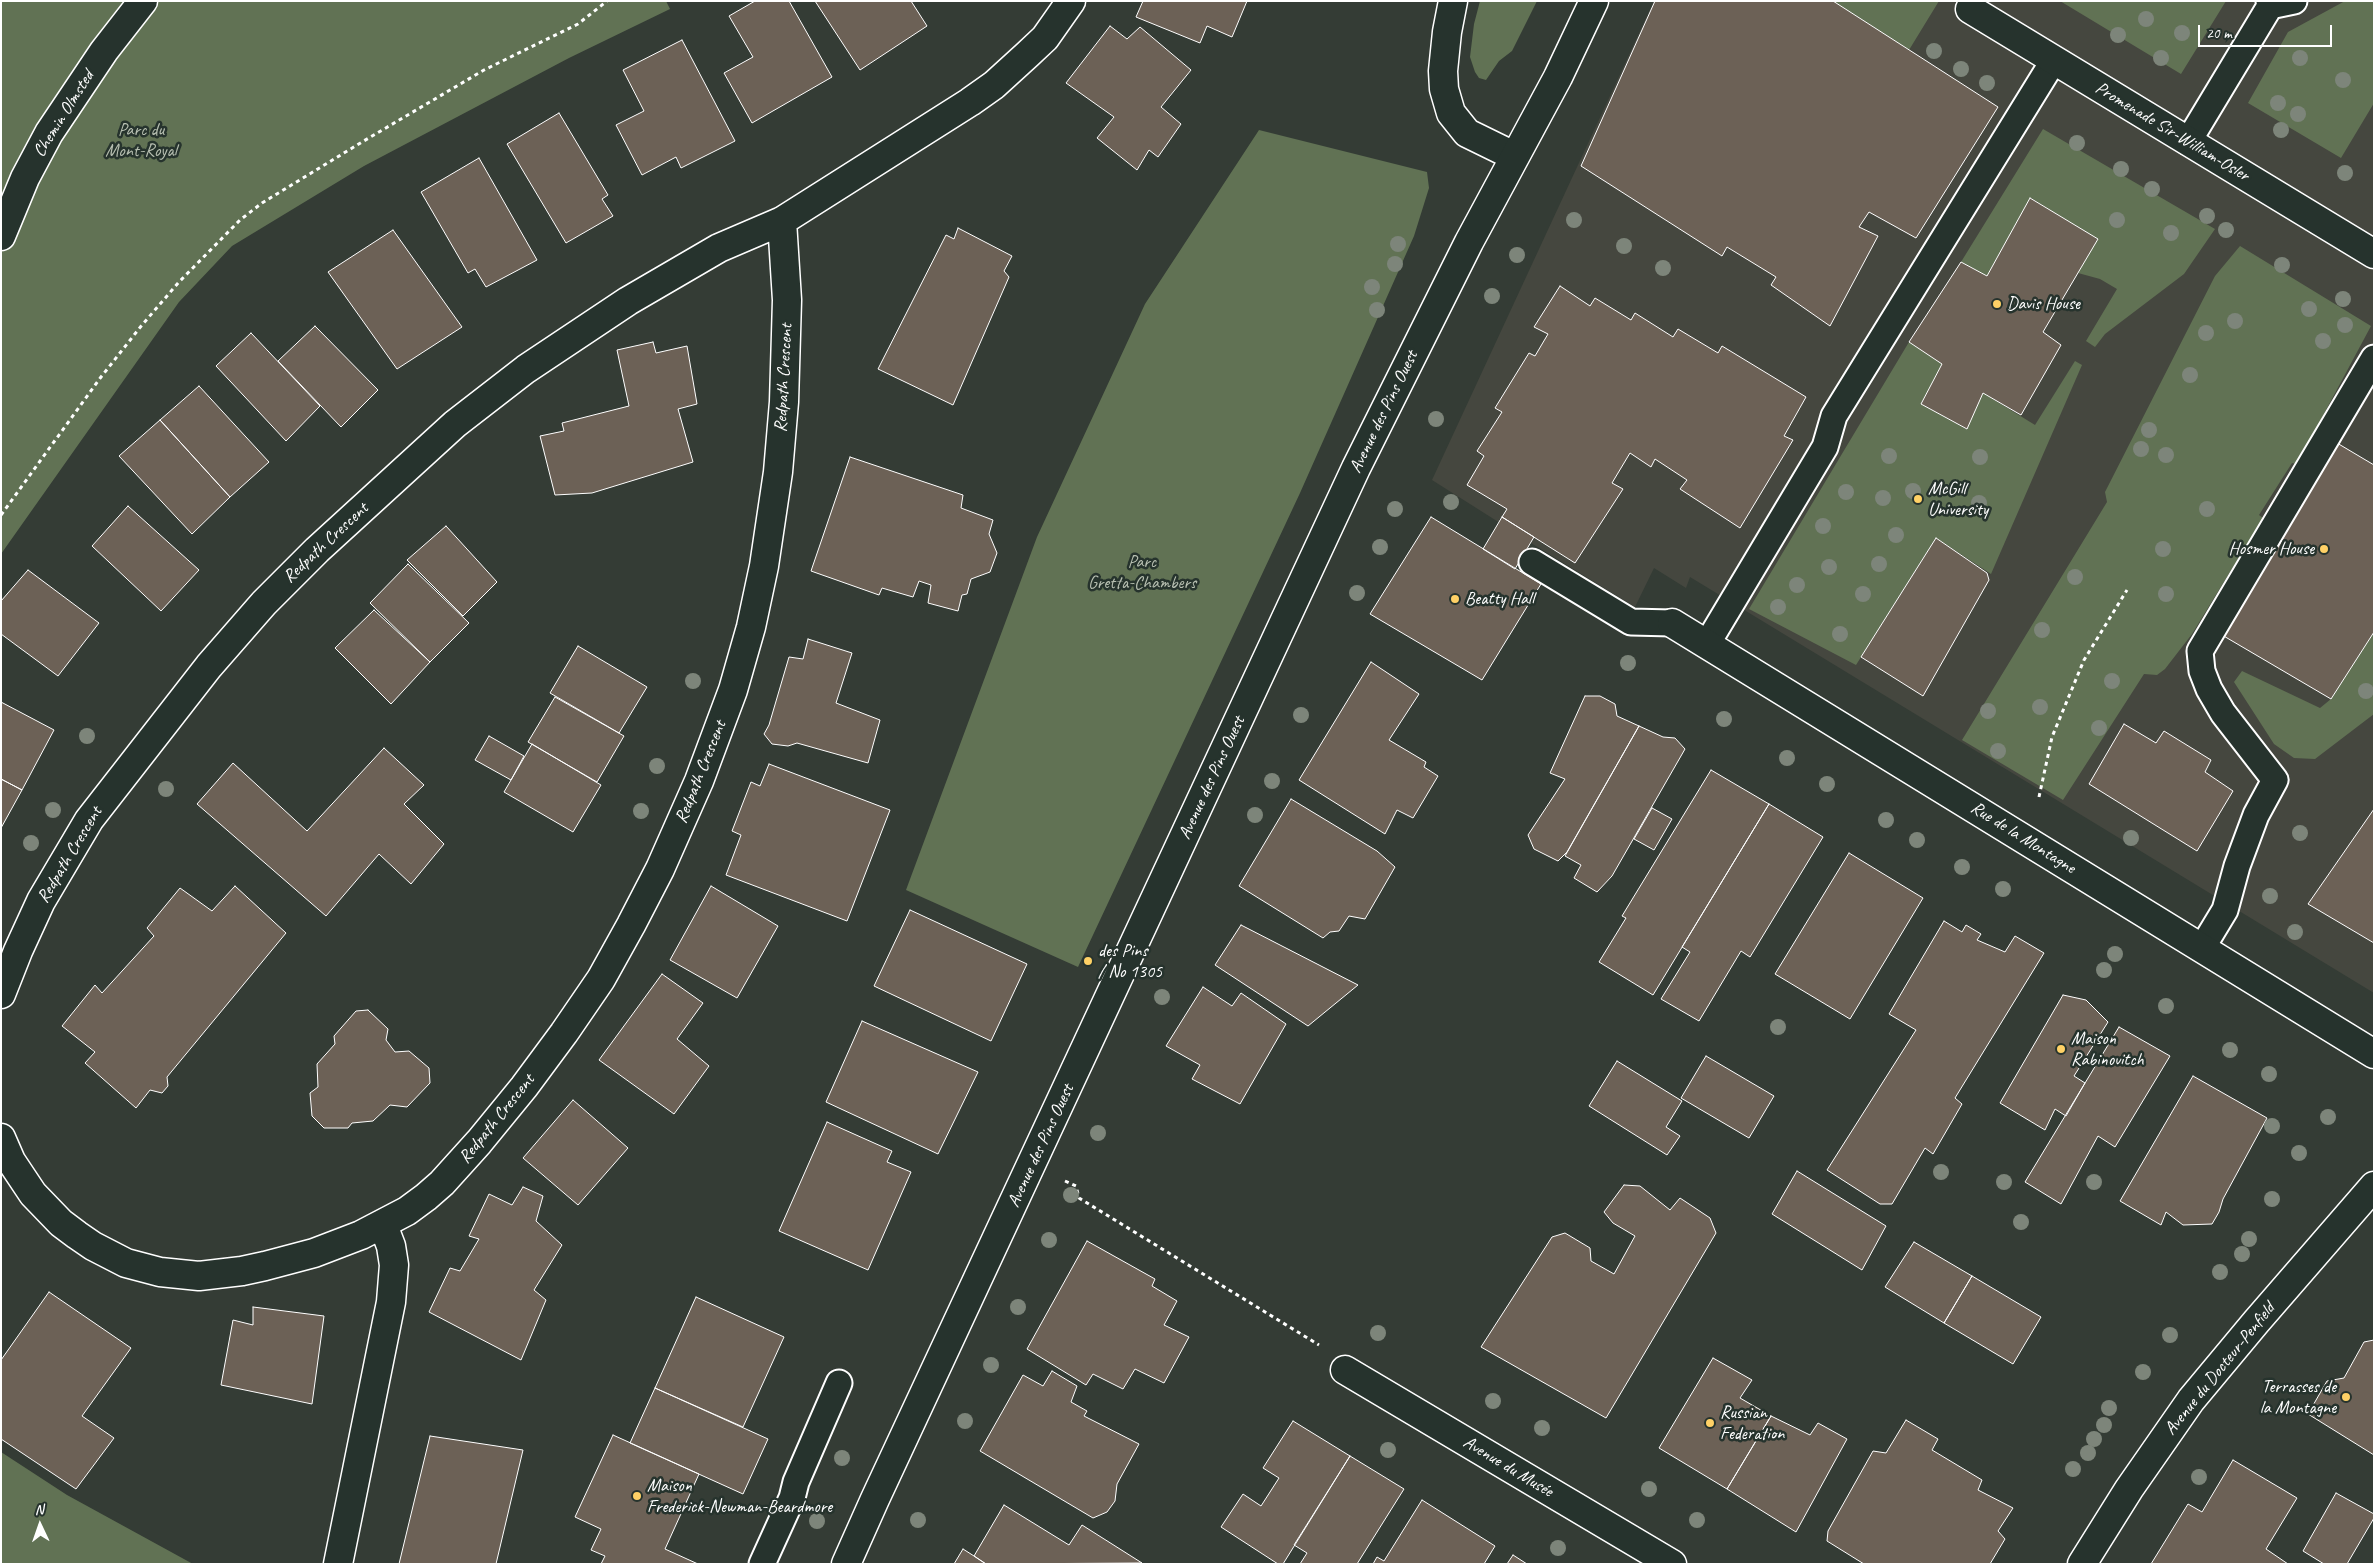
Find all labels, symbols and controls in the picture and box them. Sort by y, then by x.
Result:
scale bar [2200,15,2334,47]
text: 20 m [2206,24,2232,43]
street label: Chemin Olmsted [29,67,99,161]
street label: Promenade Sir-William-Osler [2091,77,2253,187]
park label: Parc du Mont-Royal [105,119,177,162]
place label: Davis House [2007,293,2080,315]
marker: Davis House [1991,298,2003,310]
street label: Redpath Crescent [770,323,798,433]
street label: Avenue des Pins Ouest [1345,347,1423,477]
place label: McGill University [1928,478,1988,520]
marker: McGill University [1912,493,1924,505]
street label: Redpath Crescent [279,498,373,588]
place label: Hosmer House [2229,538,2314,560]
marker: Hosmer House [2318,543,2330,555]
park label: Parc Gretta-Chambers [1088,551,1196,594]
place label: Beatty Hall [1465,588,1534,610]
marker: Beatty Hall [1449,593,1461,605]
street label: Avenue des Pins Ouest [1174,713,1250,843]
street label: Redpath Crescent [671,718,731,826]
street label: Rue de la Montagne [1967,797,2079,879]
street label: Redpath Crescent [33,803,107,907]
place label: des Pins / No 1305 [1098,940,1162,982]
marker: des Pins / No 1305 [1082,955,1094,967]
place label: Maison Rabinovitch [2071,1028,2144,1070]
marker: Maison Rabinovitch [2055,1043,2067,1055]
street label: Redpath Crescent [454,1070,540,1168]
street label: Avenue des Pins Ouest [1003,1081,1079,1211]
street label: Avenue du Docteur-Penfield [2160,1298,2280,1440]
place label: Terrasses de la Montagne [2260,1376,2336,1418]
marker: Terrasses de la Montagne [2340,1391,2352,1403]
place label: Russian Federation [1720,1402,1784,1445]
marker: Russian Federation [1704,1417,1716,1429]
street label: Avenue du Musée [1459,1432,1557,1502]
place label: Maison Frederick-Newman-Beardmore [647,1475,832,1518]
marker: Maison Frederick-Newman-Beardmore [631,1490,643,1502]
north arrow [15,1500,65,1550]
text: N [34,1501,44,1518]

